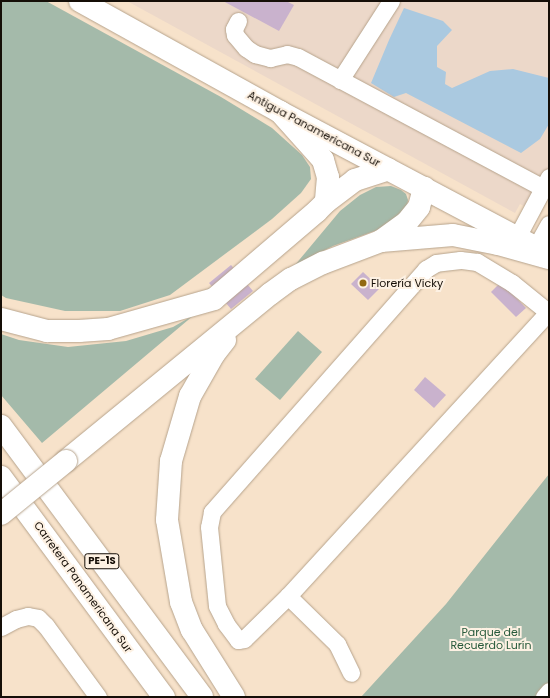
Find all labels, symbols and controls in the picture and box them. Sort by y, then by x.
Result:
street label: Antigua Panamericana Sur [245,88,383,170]
place label: Florería Vicky [371,276,443,290]
marker: Florería Vicky [358,278,368,288]
street label: Carretera Panamericana Sur [31,519,135,655]
road number: PE-1S [84,553,120,569]
park label: Parque del Recuerdo Lurín [450,626,532,652]

